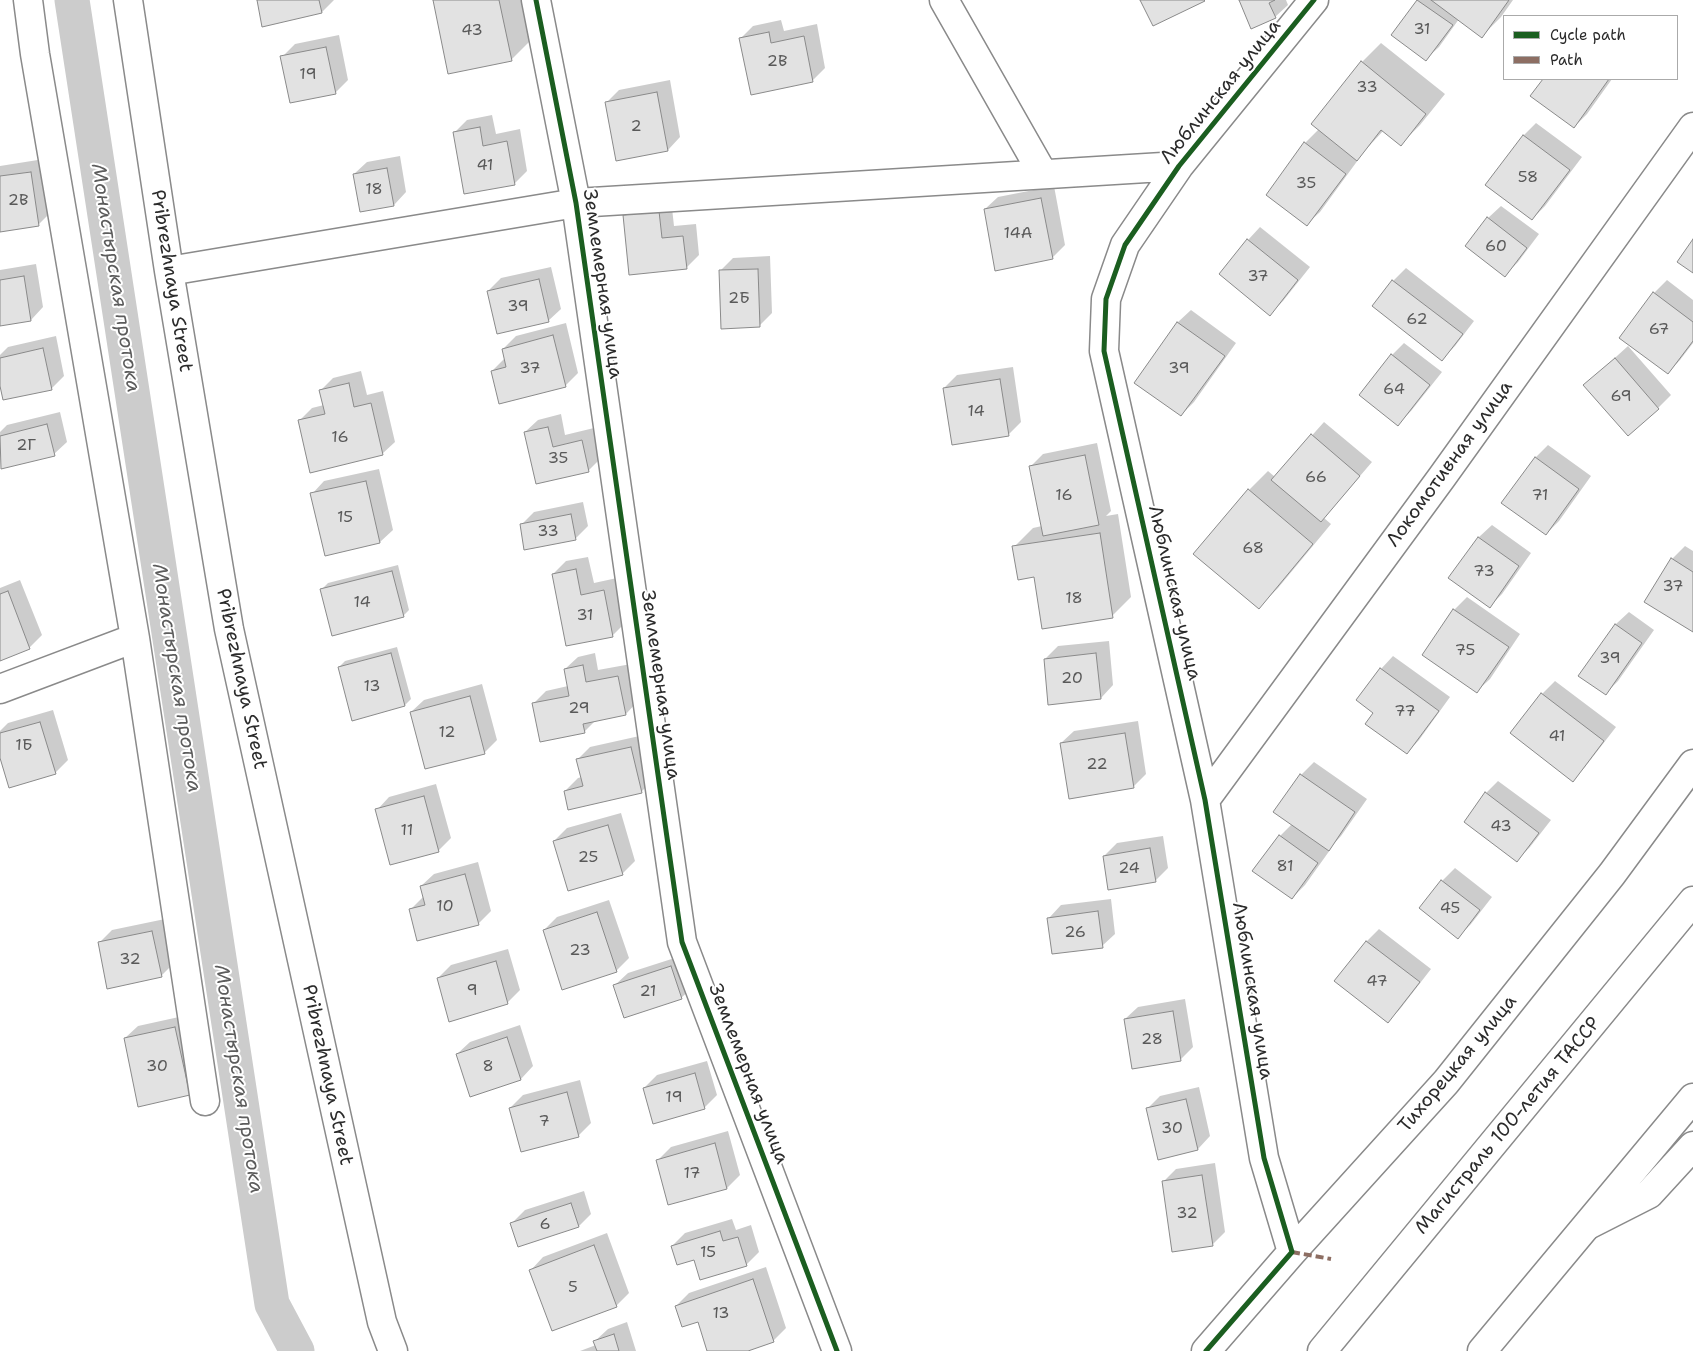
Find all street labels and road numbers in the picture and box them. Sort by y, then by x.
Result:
street label: Люблинская улица [1156,15,1286,169]
street label: Pribrezhnaya Street [145,188,197,374]
street label: Землемерная улица [577,188,627,380]
street label: Локомотивная улица [1382,376,1518,552]
street label: Люблинская улица [1143,503,1205,683]
street label: Pribrezhnaya Street [211,587,271,771]
street label: Землемерная улица [635,589,685,781]
street label: Люблинская улица [1227,901,1277,1081]
street label: Землемерная улица [703,981,793,1167]
street label: Pribrezhnaya Street [297,983,357,1167]
street label: Тихорецкая улица [1394,991,1522,1137]
street label: Магистраль 100-летия ТАССР [1410,1013,1606,1239]

